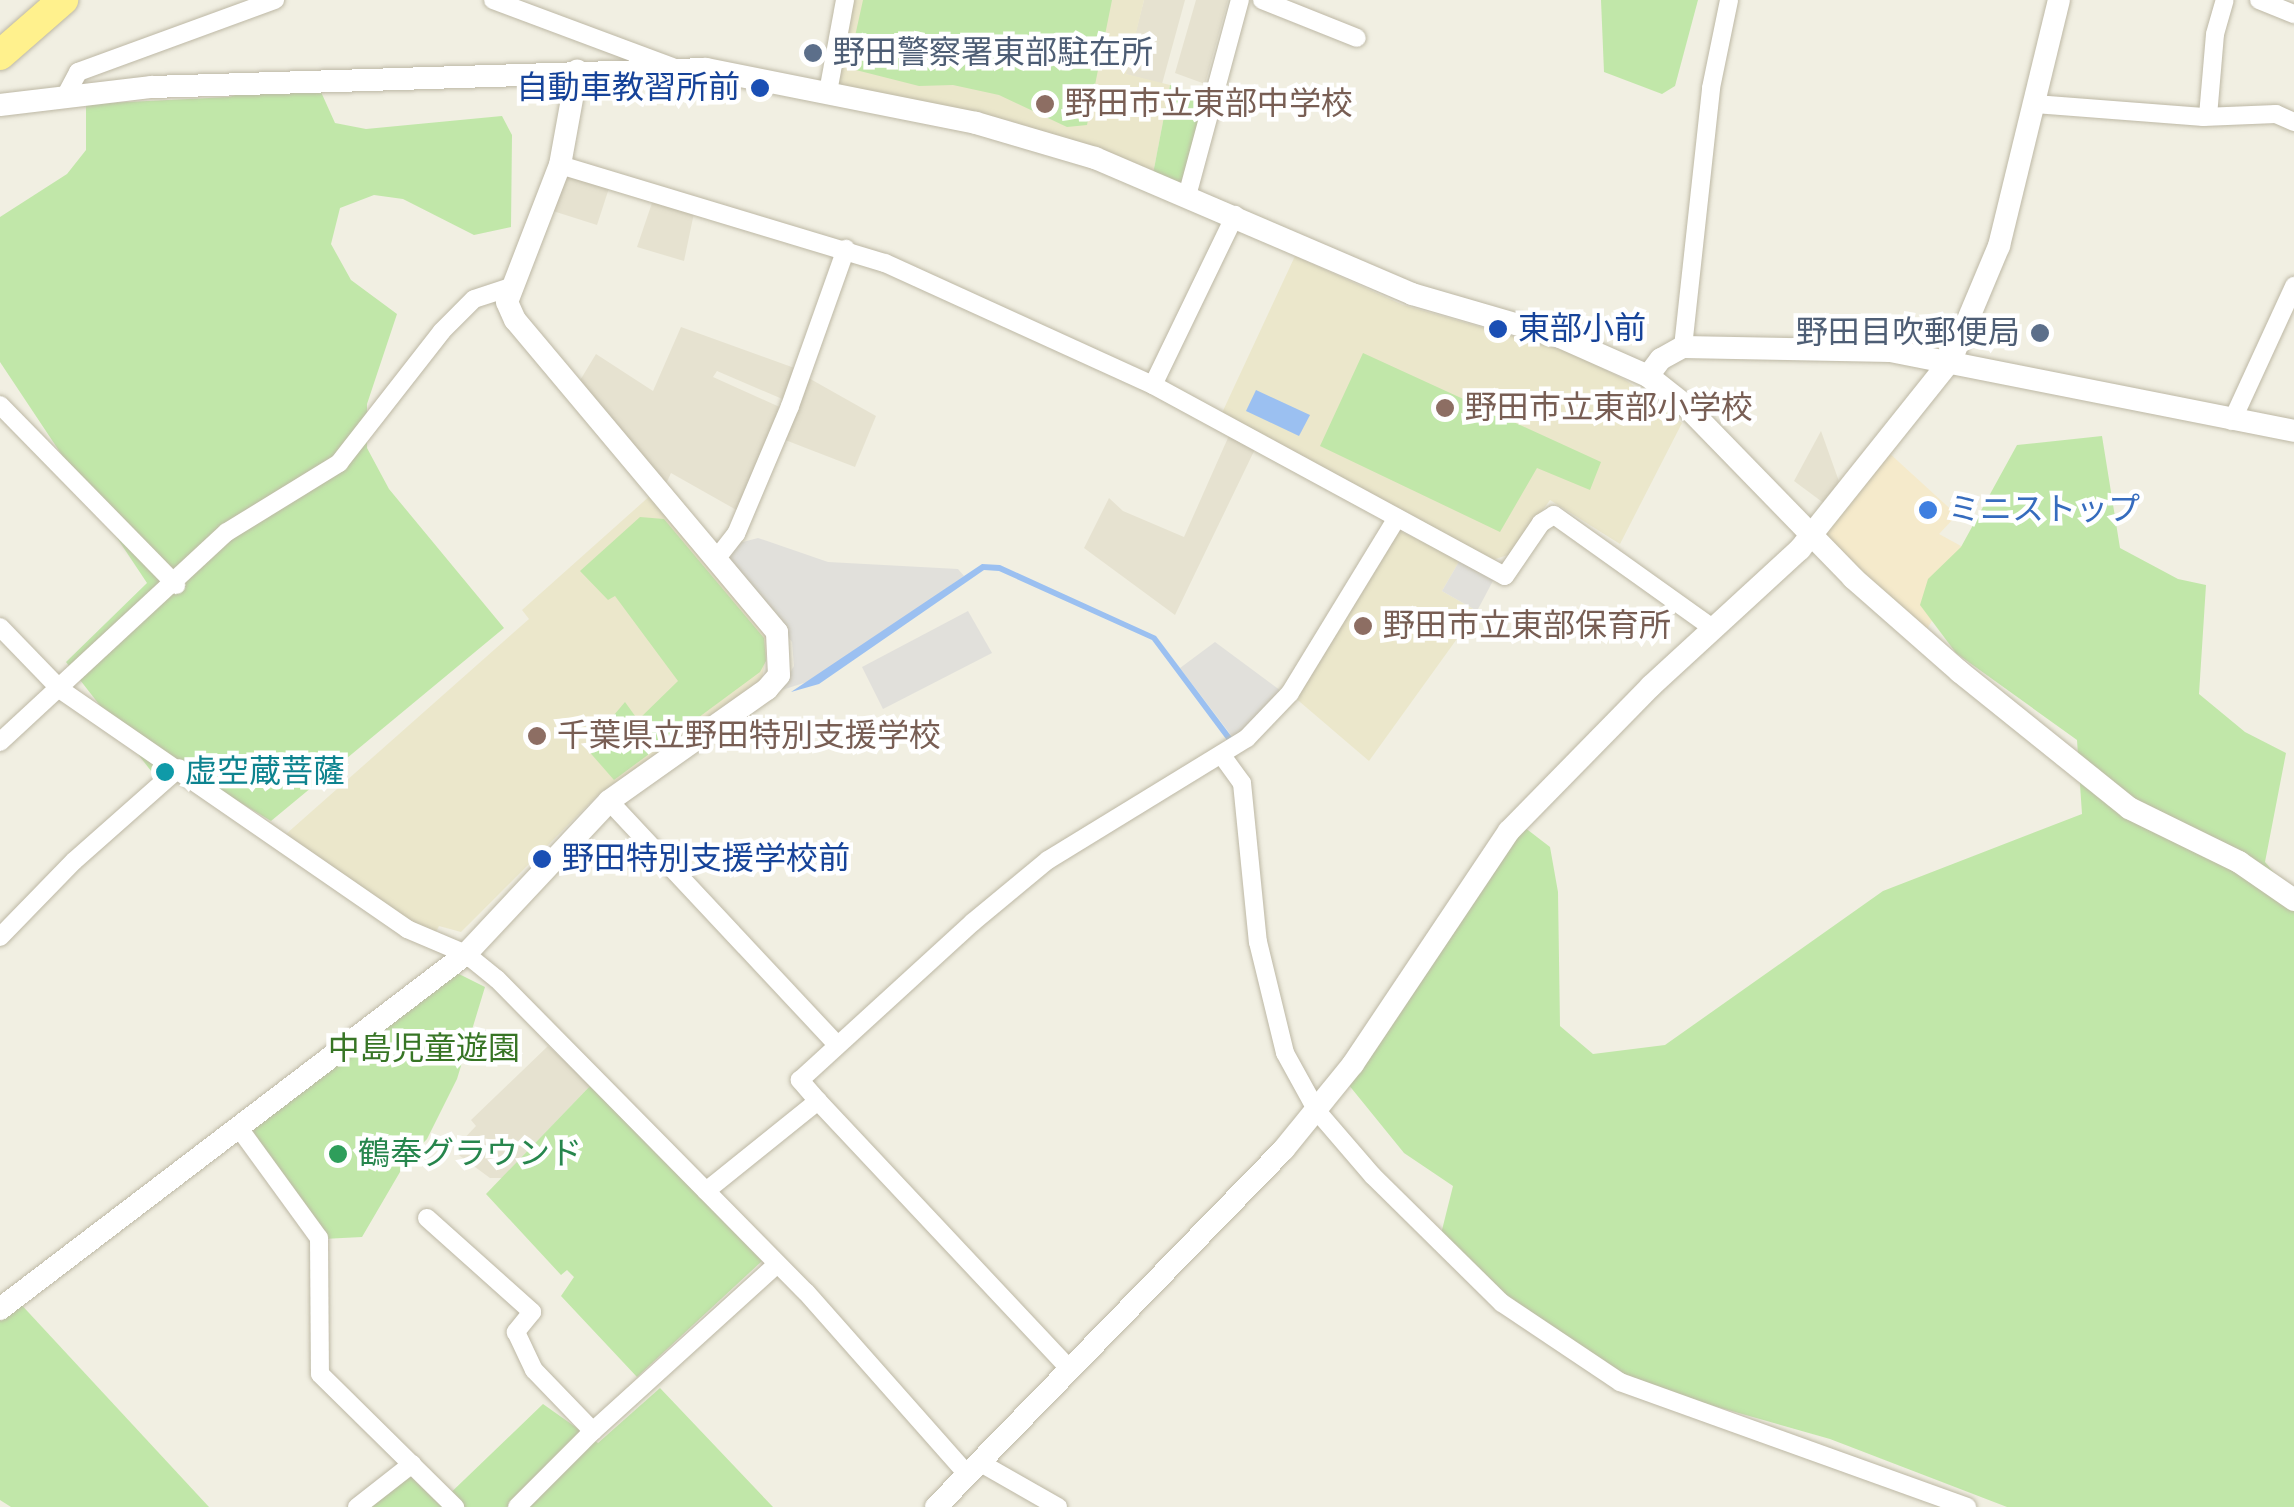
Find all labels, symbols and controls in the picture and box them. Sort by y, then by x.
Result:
place label: 野田警察署東部駐在所 [833,34,1153,72]
marker: 野田警察署東部駐在所 [802,42,824,64]
place label: 自動車教習所前 [516,69,740,107]
marker: 自動車教習所前 [749,77,771,99]
place label: 野田市立東部中学校 [1065,85,1353,123]
marker: 野田市立東部中学校 [1034,93,1056,115]
place label: 東部小前 [1518,310,1646,348]
place label: 野田目吹郵便局 [1796,314,2020,352]
marker: 東部小前 [1487,318,1509,340]
marker: 野田目吹郵便局 [2029,322,2051,344]
place label: 野田市立東部小学校 [1465,389,1753,427]
marker: 野田市立東部小学校 [1434,397,1456,419]
place label: ミニストップ [1948,491,2140,529]
marker: ミニストップ [1917,499,1939,521]
place label: 野田市立東部保育所 [1383,607,1671,645]
marker: 野田市立東部保育所 [1352,615,1374,637]
place label: 千葉県立野田特別支援学校 [557,717,941,755]
marker: 千葉県立野田特別支援学校 [526,725,548,747]
place label: 虚空蔵菩薩 [185,753,345,791]
marker: 虚空蔵菩薩 [154,761,176,783]
place label: 野田特別支援学校前 [562,840,850,878]
marker: 野田特別支援学校前 [531,848,553,870]
park label: 中島児童遊園 [328,1030,520,1068]
place label: 鶴奉グラウンド [358,1135,582,1173]
marker: 鶴奉グラウンド [327,1143,349,1165]

